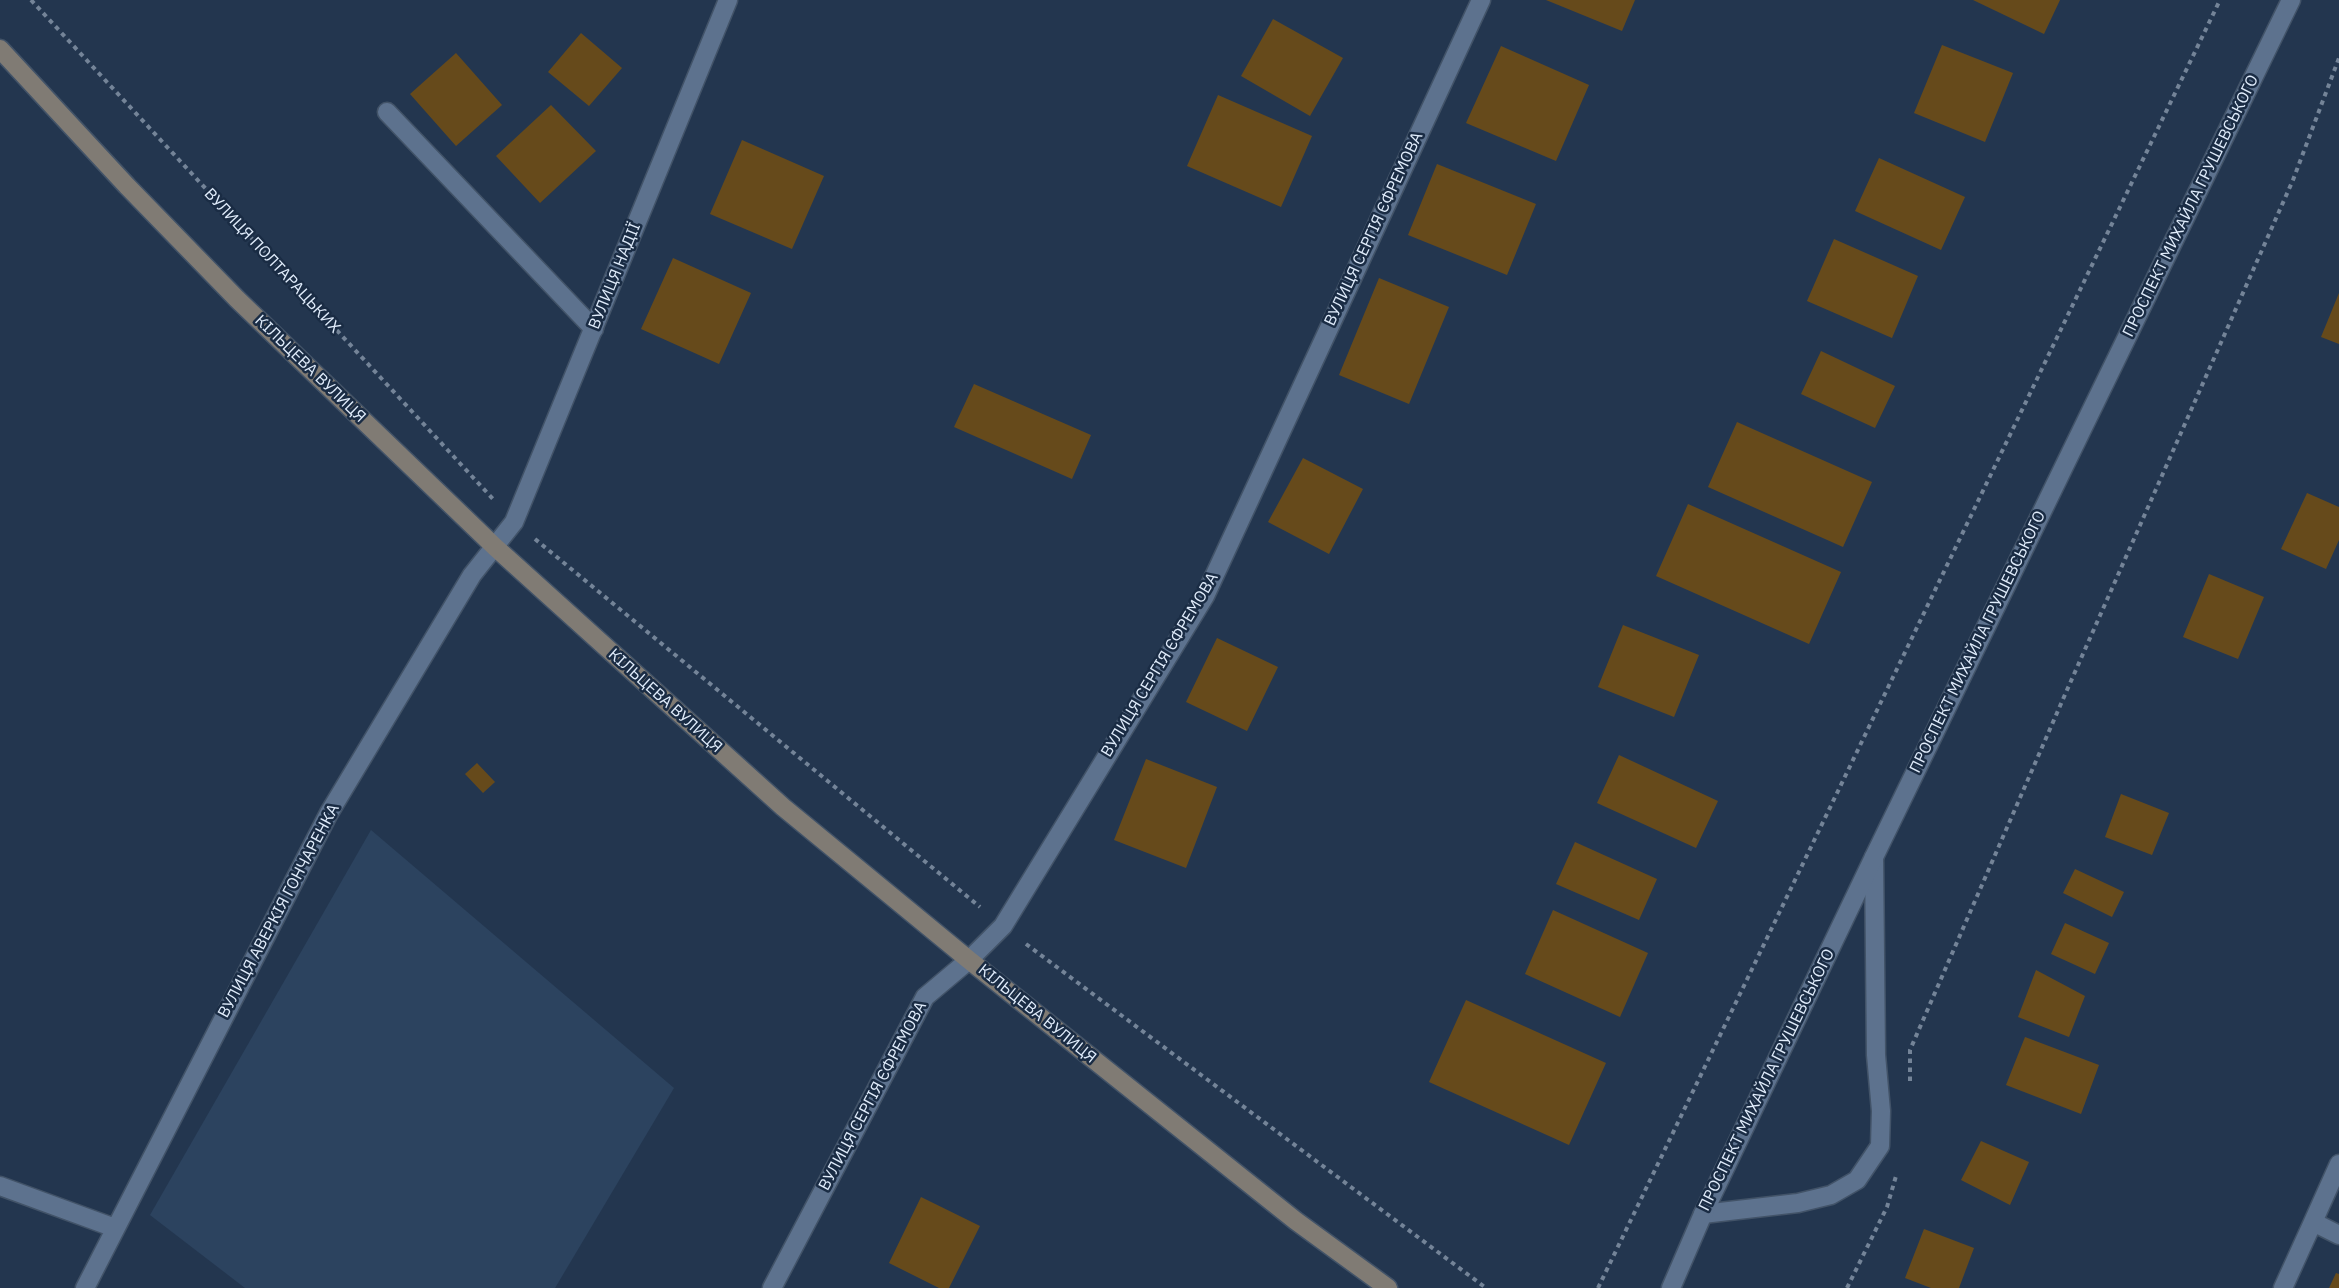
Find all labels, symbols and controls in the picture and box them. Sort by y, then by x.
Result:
street label: ПРОСПЕКТ МИХАЙЛА ГРУШЕВСЬКОГО [2119,72,2263,340]
street label: ВУЛИЦЯ СЕРГІЯ ЄФРЕМОВА [1321,129,1427,329]
street label: ВУЛИЦЯ ПОЛТАРАЦЬКИХ [200,185,344,337]
street label: ВУЛИЦЯ НАДІЇ [585,220,645,332]
street label: КІЛЬЦЕВА ВУЛИЦЯ [251,311,369,427]
street label: ПРОСПЕКТ МИХАЙЛА ГРУШЕВСЬКОГО [1906,508,2050,776]
street label: ВУЛИЦЯ СЕРГІЯ ЄФРЕМОВА [1097,569,1223,761]
street label: КІЛЬЦЕВА ВУЛИЦЯ [604,645,726,757]
street label: ВУЛИЦЯ АВЕРКІЯ ГОНЧАРЕНКА [214,801,344,1021]
street label: ПРОСПЕКТ МИХАЙЛА ГРУШЕВСЬКОГО [1695,946,1839,1214]
street label: КІЛЬЦЕВА ВУЛИЦЯ [974,960,1100,1068]
street label: ВУЛИЦЯ СЕРГІЯ ЄФРЕМОВА [815,998,931,1194]

